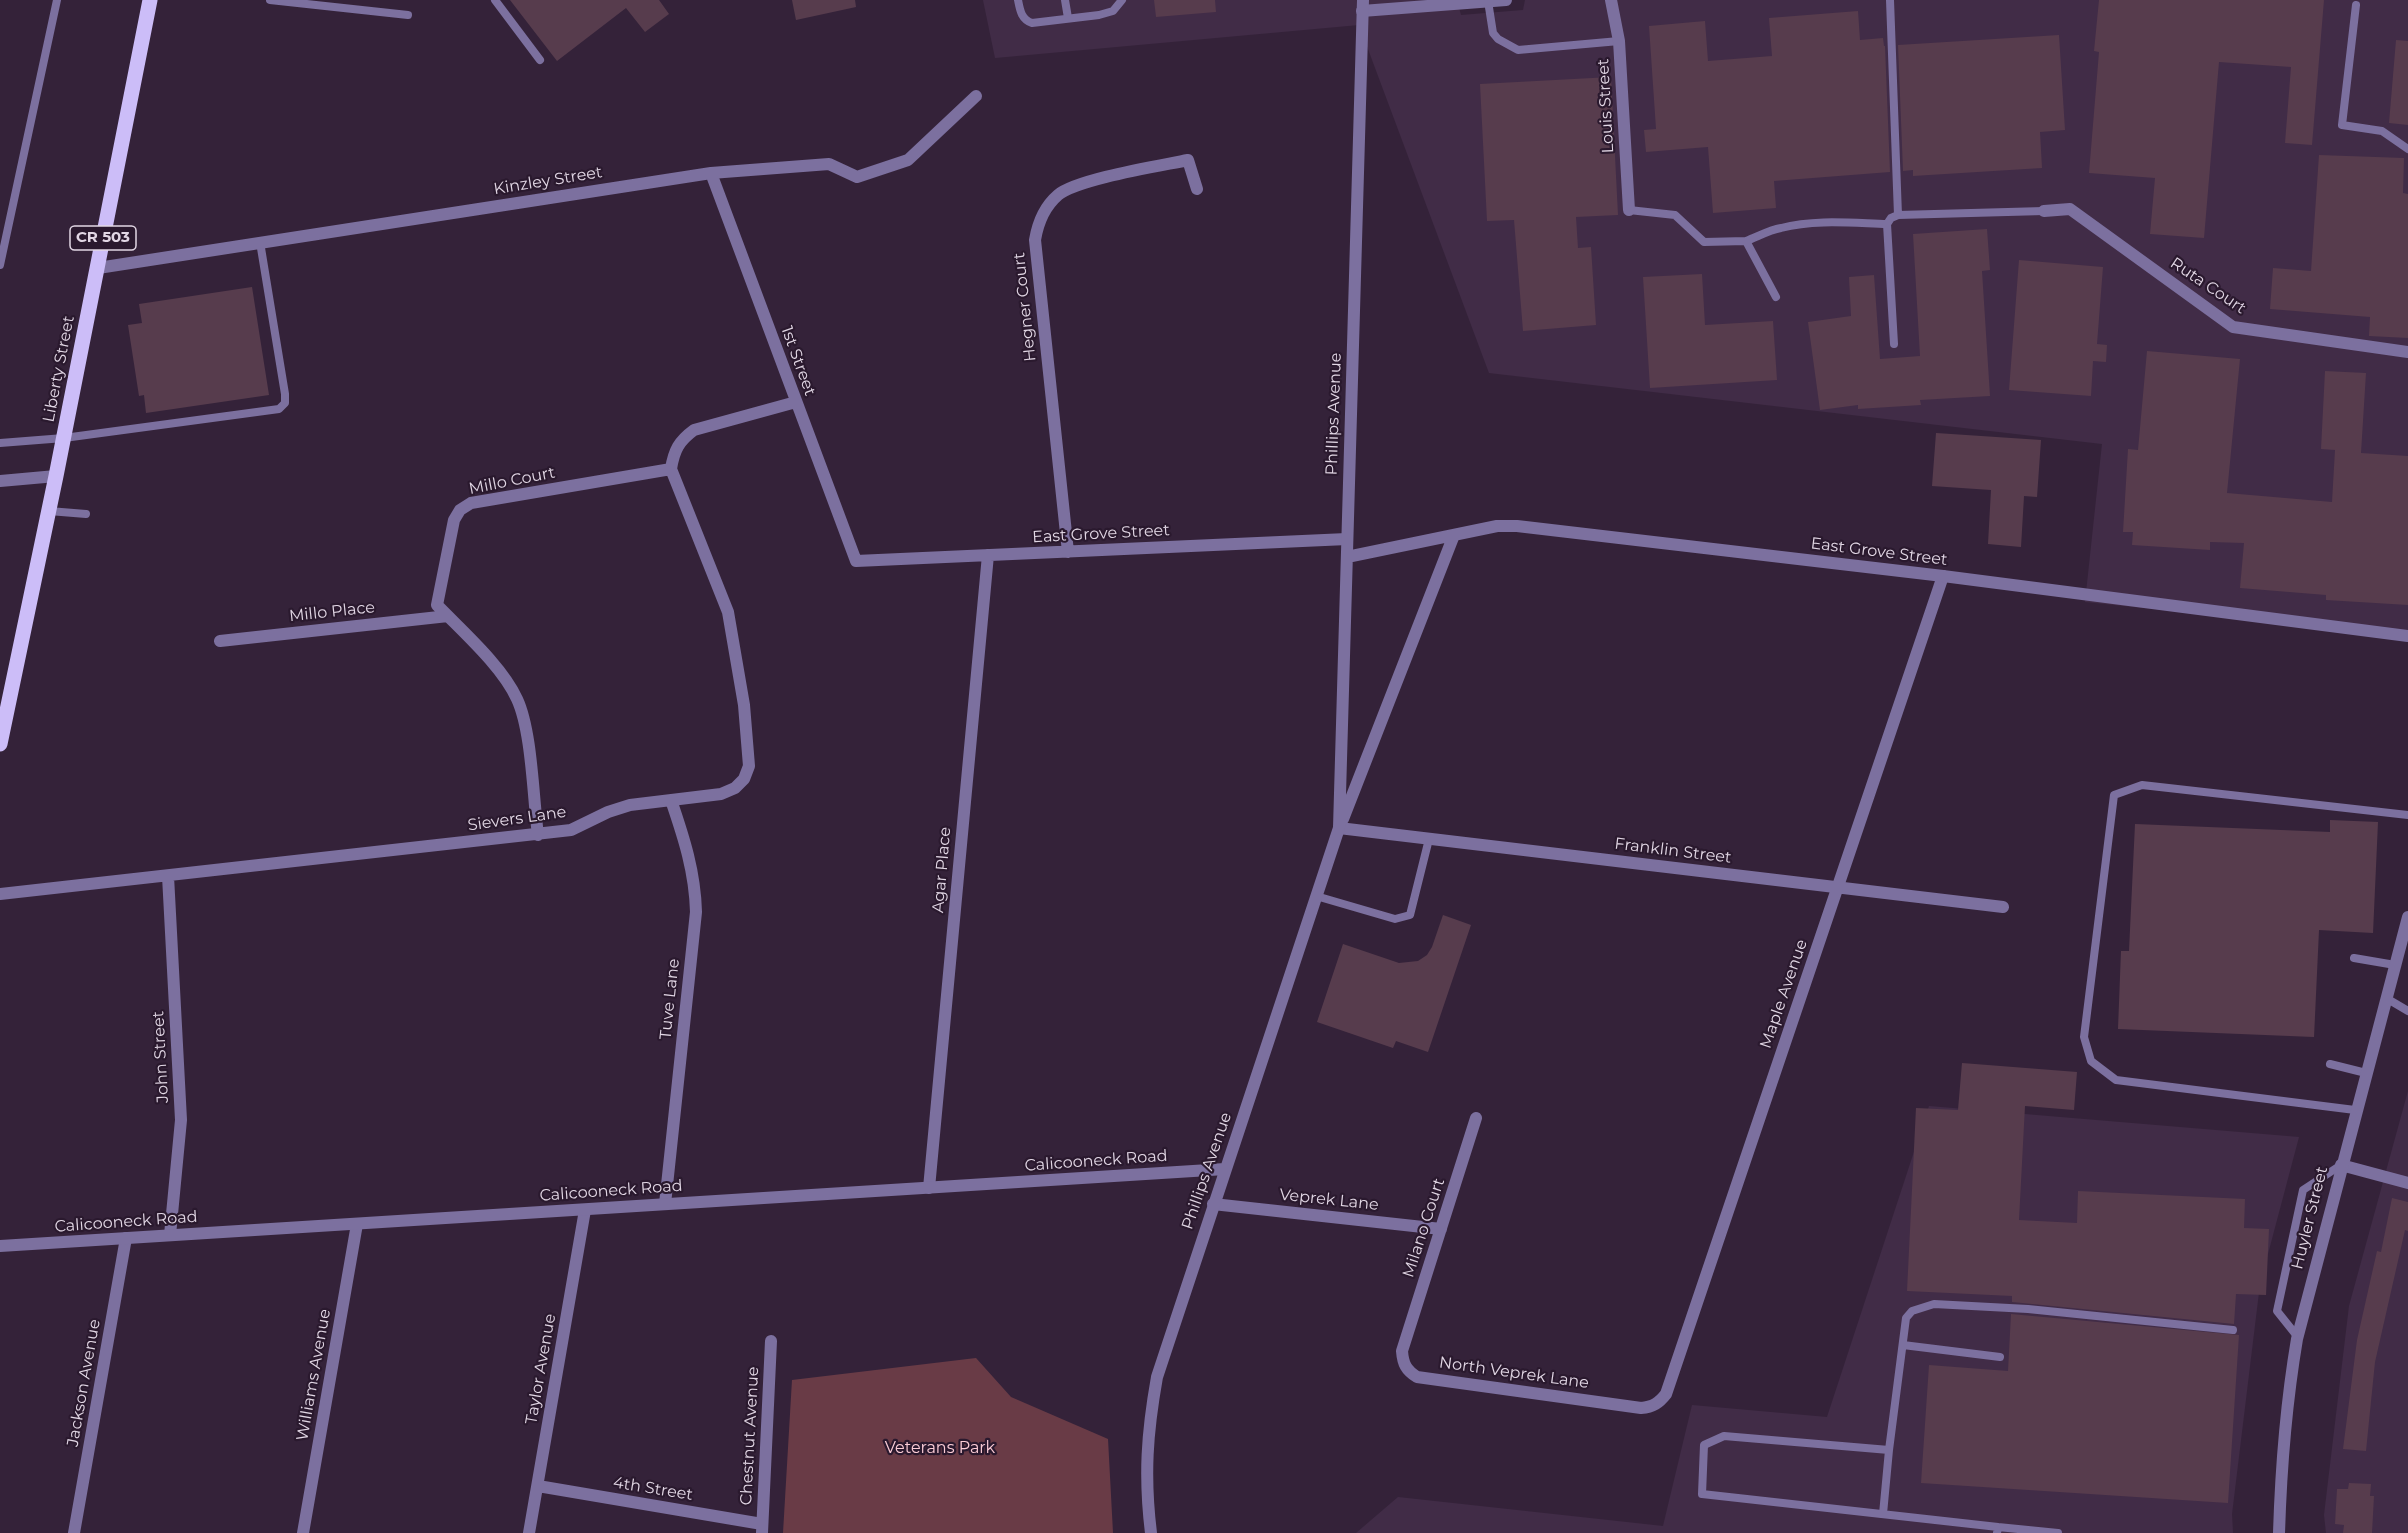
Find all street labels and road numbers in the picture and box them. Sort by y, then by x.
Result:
street label: Louis Street [1594,58,1618,154]
street label: Kinzley Street [492,163,604,199]
road number: CR 503 [70,226,136,250]
street label: Hegner Court [1010,251,1040,363]
street label: Ruta Court [2167,254,2249,318]
street label: Liberty Street [39,314,79,424]
street label: 1st Street [777,324,819,398]
street label: Phillips Avenue [1322,352,1346,476]
street label: Millo Court [467,463,557,499]
street label: East Grove Street [1032,521,1170,547]
street label: East Grove Street [1810,534,1948,570]
street label: Millo Place [288,598,376,626]
street label: Sievers Lane [466,803,568,835]
street label: Agar Place [929,826,955,914]
street label: Franklin Street [1613,834,1733,868]
street label: Maple Avenue [1756,937,1812,1051]
street label: Tuve Lane [656,958,684,1040]
street label: John Street [149,1010,173,1104]
street label: Phillips Avenue [1178,1110,1236,1232]
street label: Calicooneck Road [1024,1146,1168,1176]
street label: Huyler Street [2288,1165,2332,1271]
street label: Calicooneck Road [539,1176,683,1206]
street label: Milano Court [1399,1176,1449,1280]
street label: Veprek Lane [1278,1185,1380,1215]
street label: Calicooneck Road [54,1207,198,1237]
street label: Williams Avenue [293,1308,335,1442]
street label: Taylor Avenue [522,1312,560,1426]
street label: Jackson Avenue [63,1318,105,1448]
street label: North Veprek Lane [1438,1353,1590,1393]
street label: Chestnut Avenue [737,1366,763,1506]
street label: 4th Street [612,1473,694,1505]

